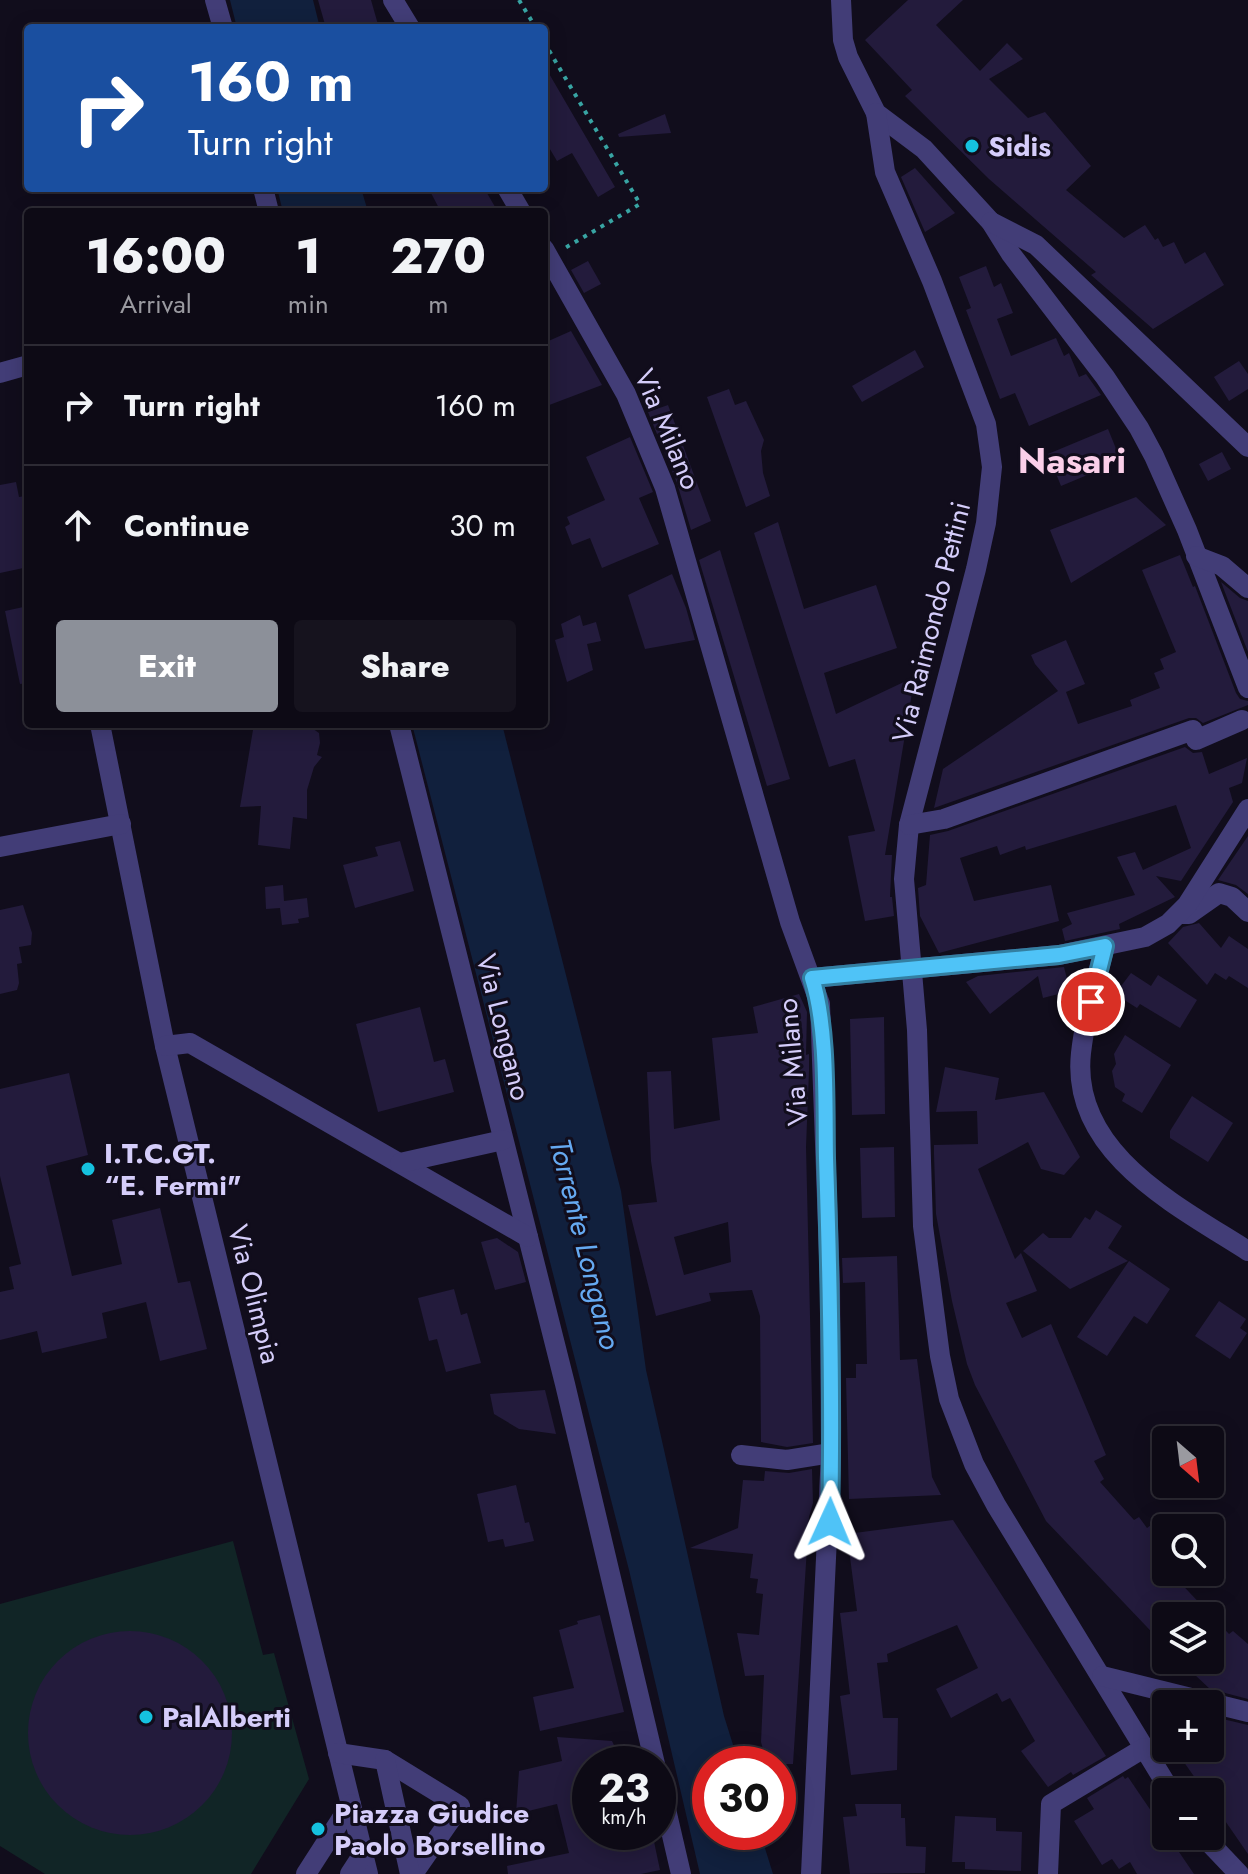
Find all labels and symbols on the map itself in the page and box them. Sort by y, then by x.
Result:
place label: Sidis [988,126,1051,167]
marker: Sidis [963,137,981,155]
street label: Via Milano [624,363,711,496]
district label: Nasari [1018,434,1126,486]
street label: Via Raimondo Pettini [882,497,981,747]
street label: Via Longano [466,950,542,1105]
pin [1057,968,1125,1036]
street label: Via Milano [767,997,818,1127]
place label: I.T.C.GT. “E. Fermi" [104,1133,241,1206]
water label: Torrente Longano [539,1134,632,1354]
marker: I.T.C.GT. “E. Fermi" [79,1160,97,1178]
street label: Via Olimpia [217,1220,292,1368]
north arrow [1152,1426,1224,1498]
position arrow [788,1480,872,1564]
place label: PalAlberti [162,1697,291,1738]
marker: PalAlberti [137,1708,155,1726]
speed limit sign: 30 [692,1746,796,1850]
place label: Piazza Giudice Paolo Borsellino [334,1793,546,1866]
marker: Piazza Giudice Paolo Borsellino [309,1820,327,1838]

